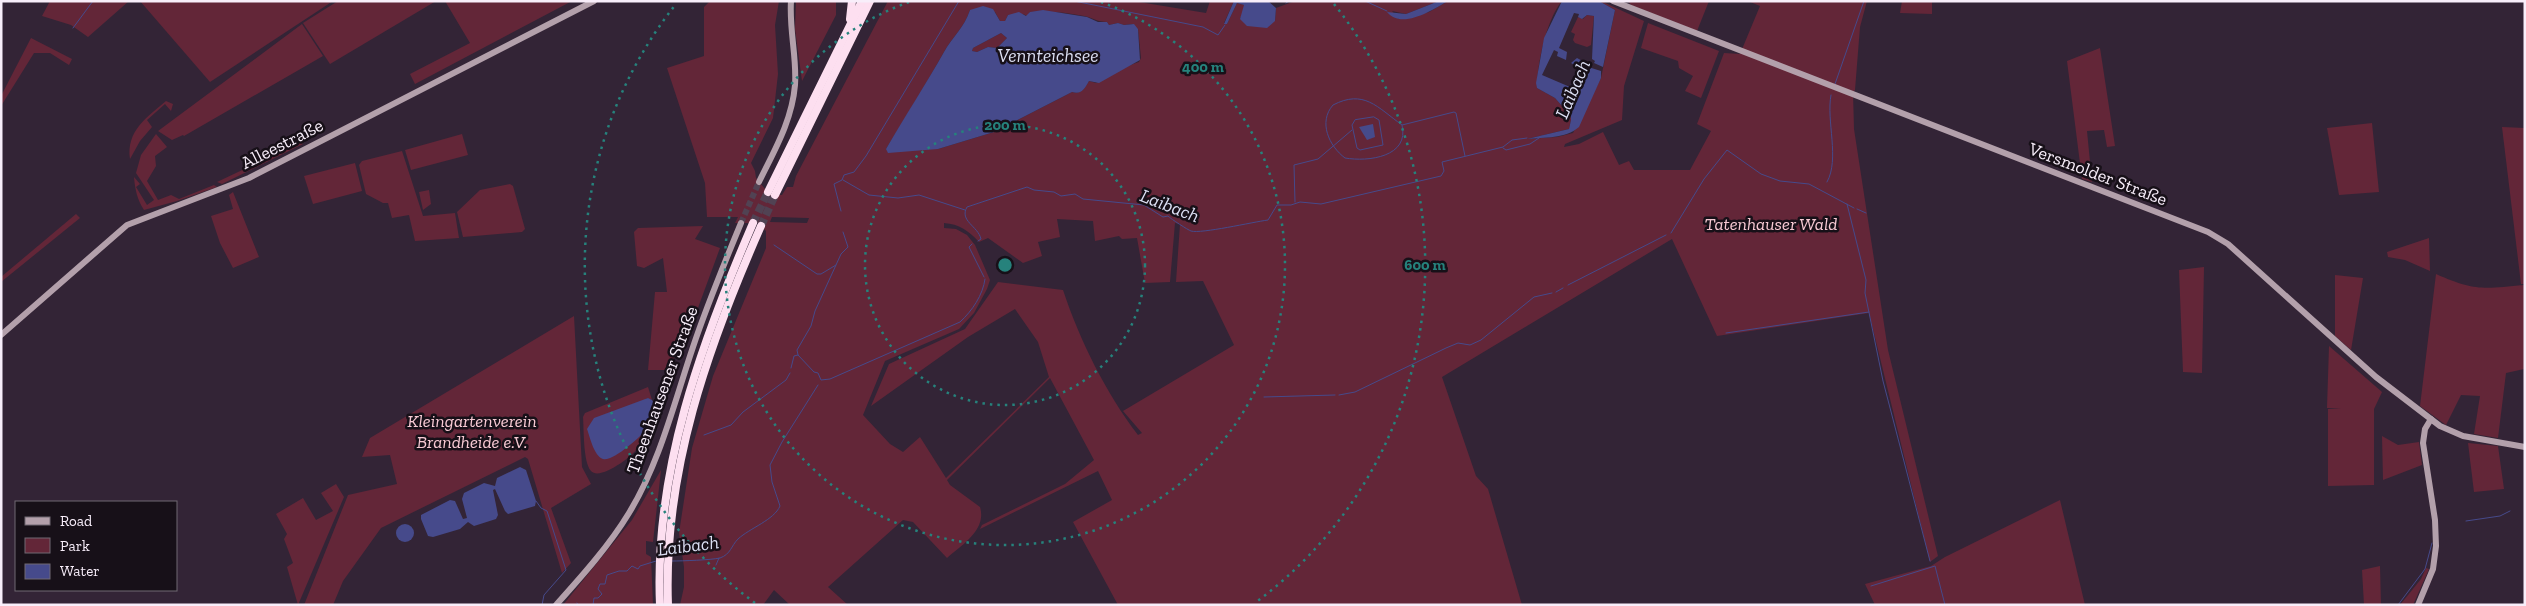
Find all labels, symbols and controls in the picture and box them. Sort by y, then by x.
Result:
water label: Vennteichsee [997,44,1099,67]
water label: Laibach [1550,56,1595,122]
text: 400 m [1182,58,1224,76]
street label: Alleestraße [237,114,327,174]
text: 200 m [984,116,1026,134]
street label: Versmolder Straße [2025,137,2170,210]
water label: Laibach [1137,184,1203,227]
park label: Tatenhauser Wald [1705,213,1837,235]
centre of rings [996,256,1014,274]
text: 600 m [1404,256,1446,274]
street label: Theenhausener Straße [621,303,703,477]
park label: Kleingartenverein Brandheide e.V. [407,410,537,453]
legend [15,501,178,591]
text: Road [60,512,93,530]
water label: Laibach [656,530,720,561]
text: Park [60,537,90,555]
text: Water [60,562,100,580]

